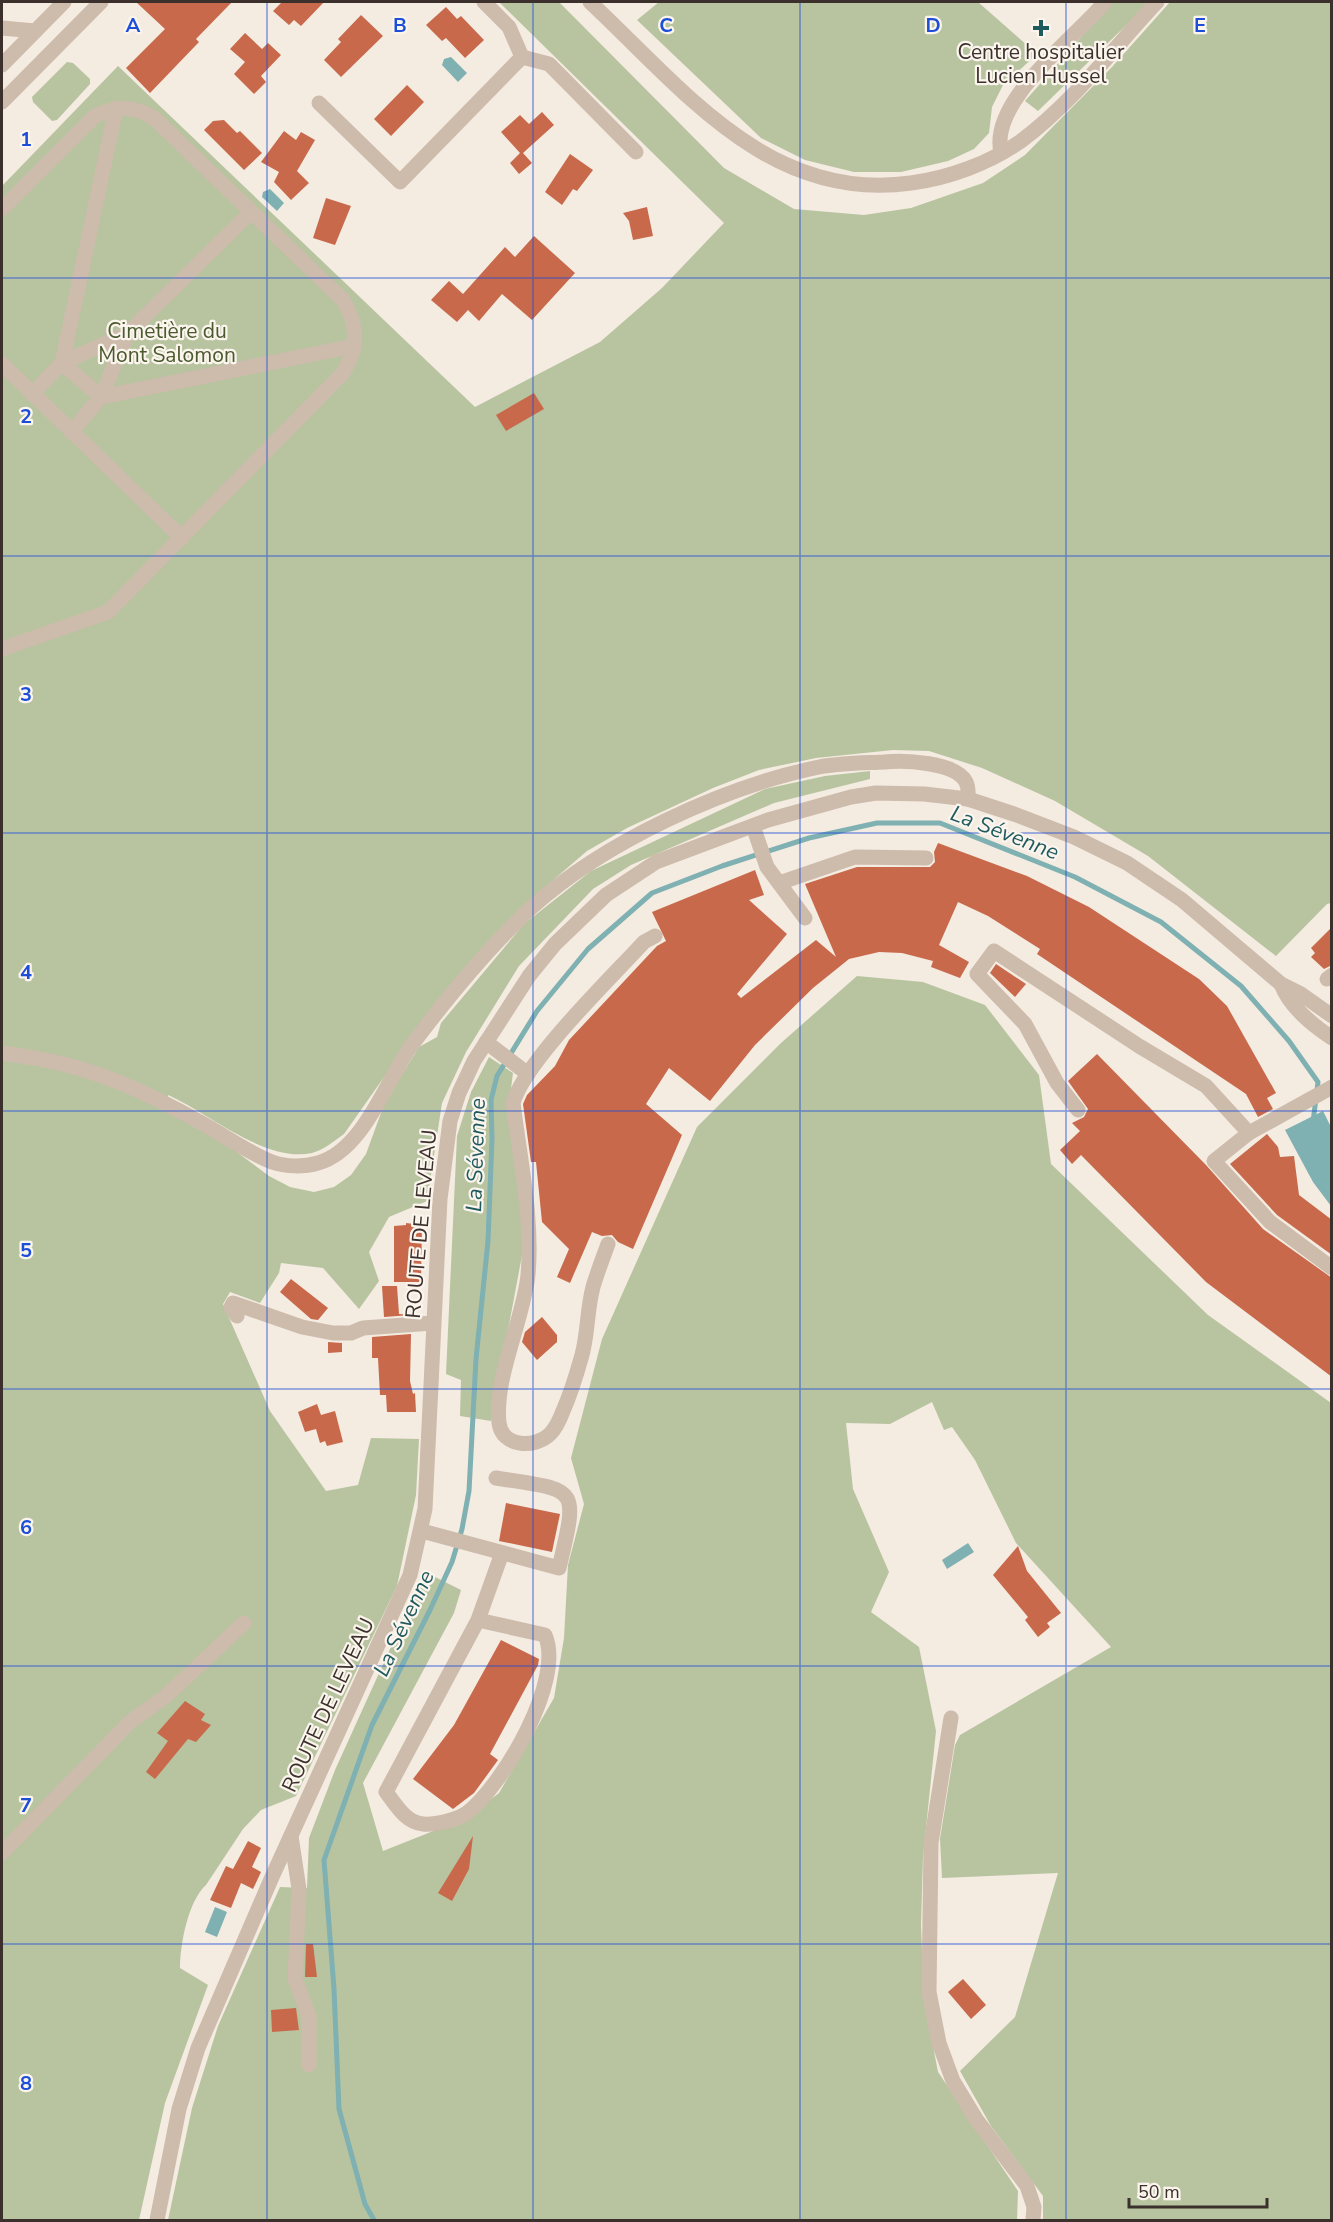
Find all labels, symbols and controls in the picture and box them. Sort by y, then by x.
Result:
text: A [126,12,141,39]
text: B [393,12,407,39]
text: C [659,12,673,39]
text: D [925,12,941,39]
text: E [1194,12,1206,39]
marker: Centre hospitalier Lucien Hussel [1032,19,1050,37]
place label: Centre hospitalier Lucien Hussel [958,38,1125,90]
text: 1 [20,126,32,153]
park label: Cimetière du Mont Salomon [98,317,236,369]
text: 2 [20,403,32,430]
text: 3 [20,681,32,708]
water label: La Sévenne [946,799,1063,867]
text: 4 [20,959,32,986]
water label: La Sévenne [459,1097,493,1212]
street label: ROUTE DE LEVEAU [399,1129,443,1319]
text: 5 [20,1237,32,1264]
text: 6 [20,1514,32,1541]
water label: La Sévenne [366,1565,442,1681]
street label: ROUTE DE LEVEAU [275,1613,381,1797]
text: 7 [20,1792,32,1819]
text: 8 [20,2070,32,2097]
scale bar [1129,2171,1267,2209]
text: 50 m [1138,2180,1180,2204]

